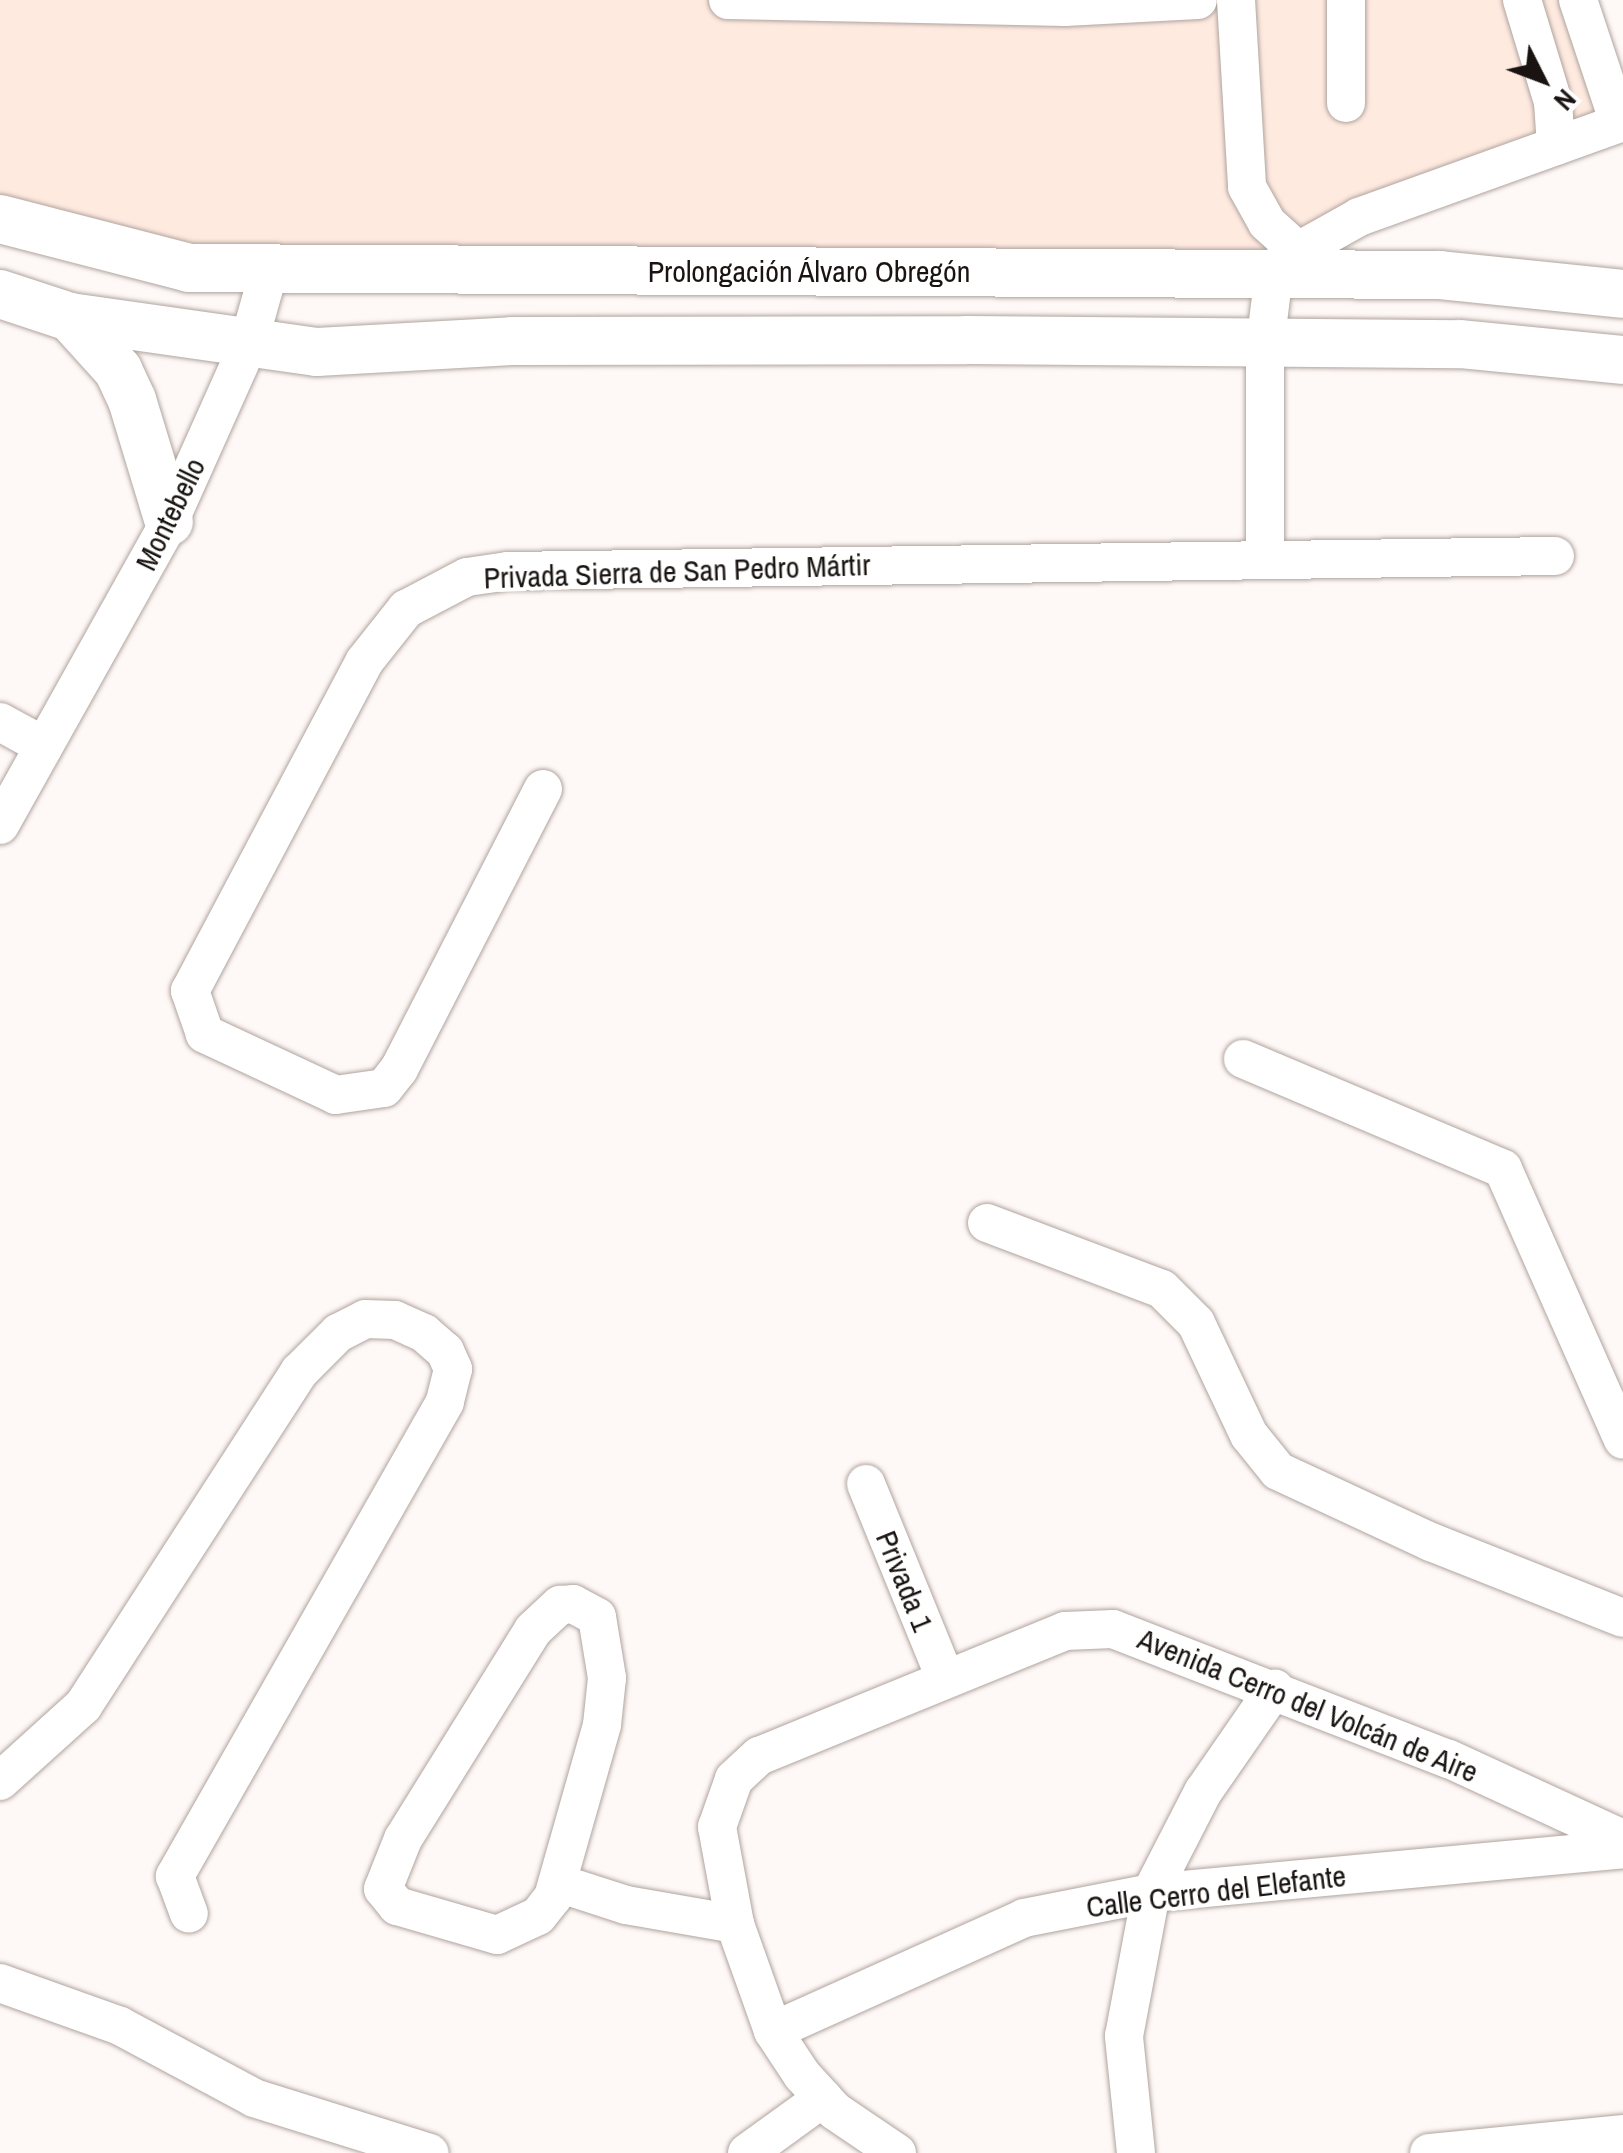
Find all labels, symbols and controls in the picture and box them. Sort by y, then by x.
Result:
north arrow [1493,30,1593,130]
text: N [1546,81,1585,119]
street label: Prolongación Álvaro Obregón [647,253,971,289]
street label: Montebello [127,452,213,576]
street label: Privada Sierra de San Pedro Mártir [483,546,871,596]
street label: Privada 1 [869,1525,941,1637]
street label: Avenida Cerro del Volcán de Aire [1132,1620,1484,1790]
street label: Calle Cerro del Elefante [1084,1857,1348,1925]

